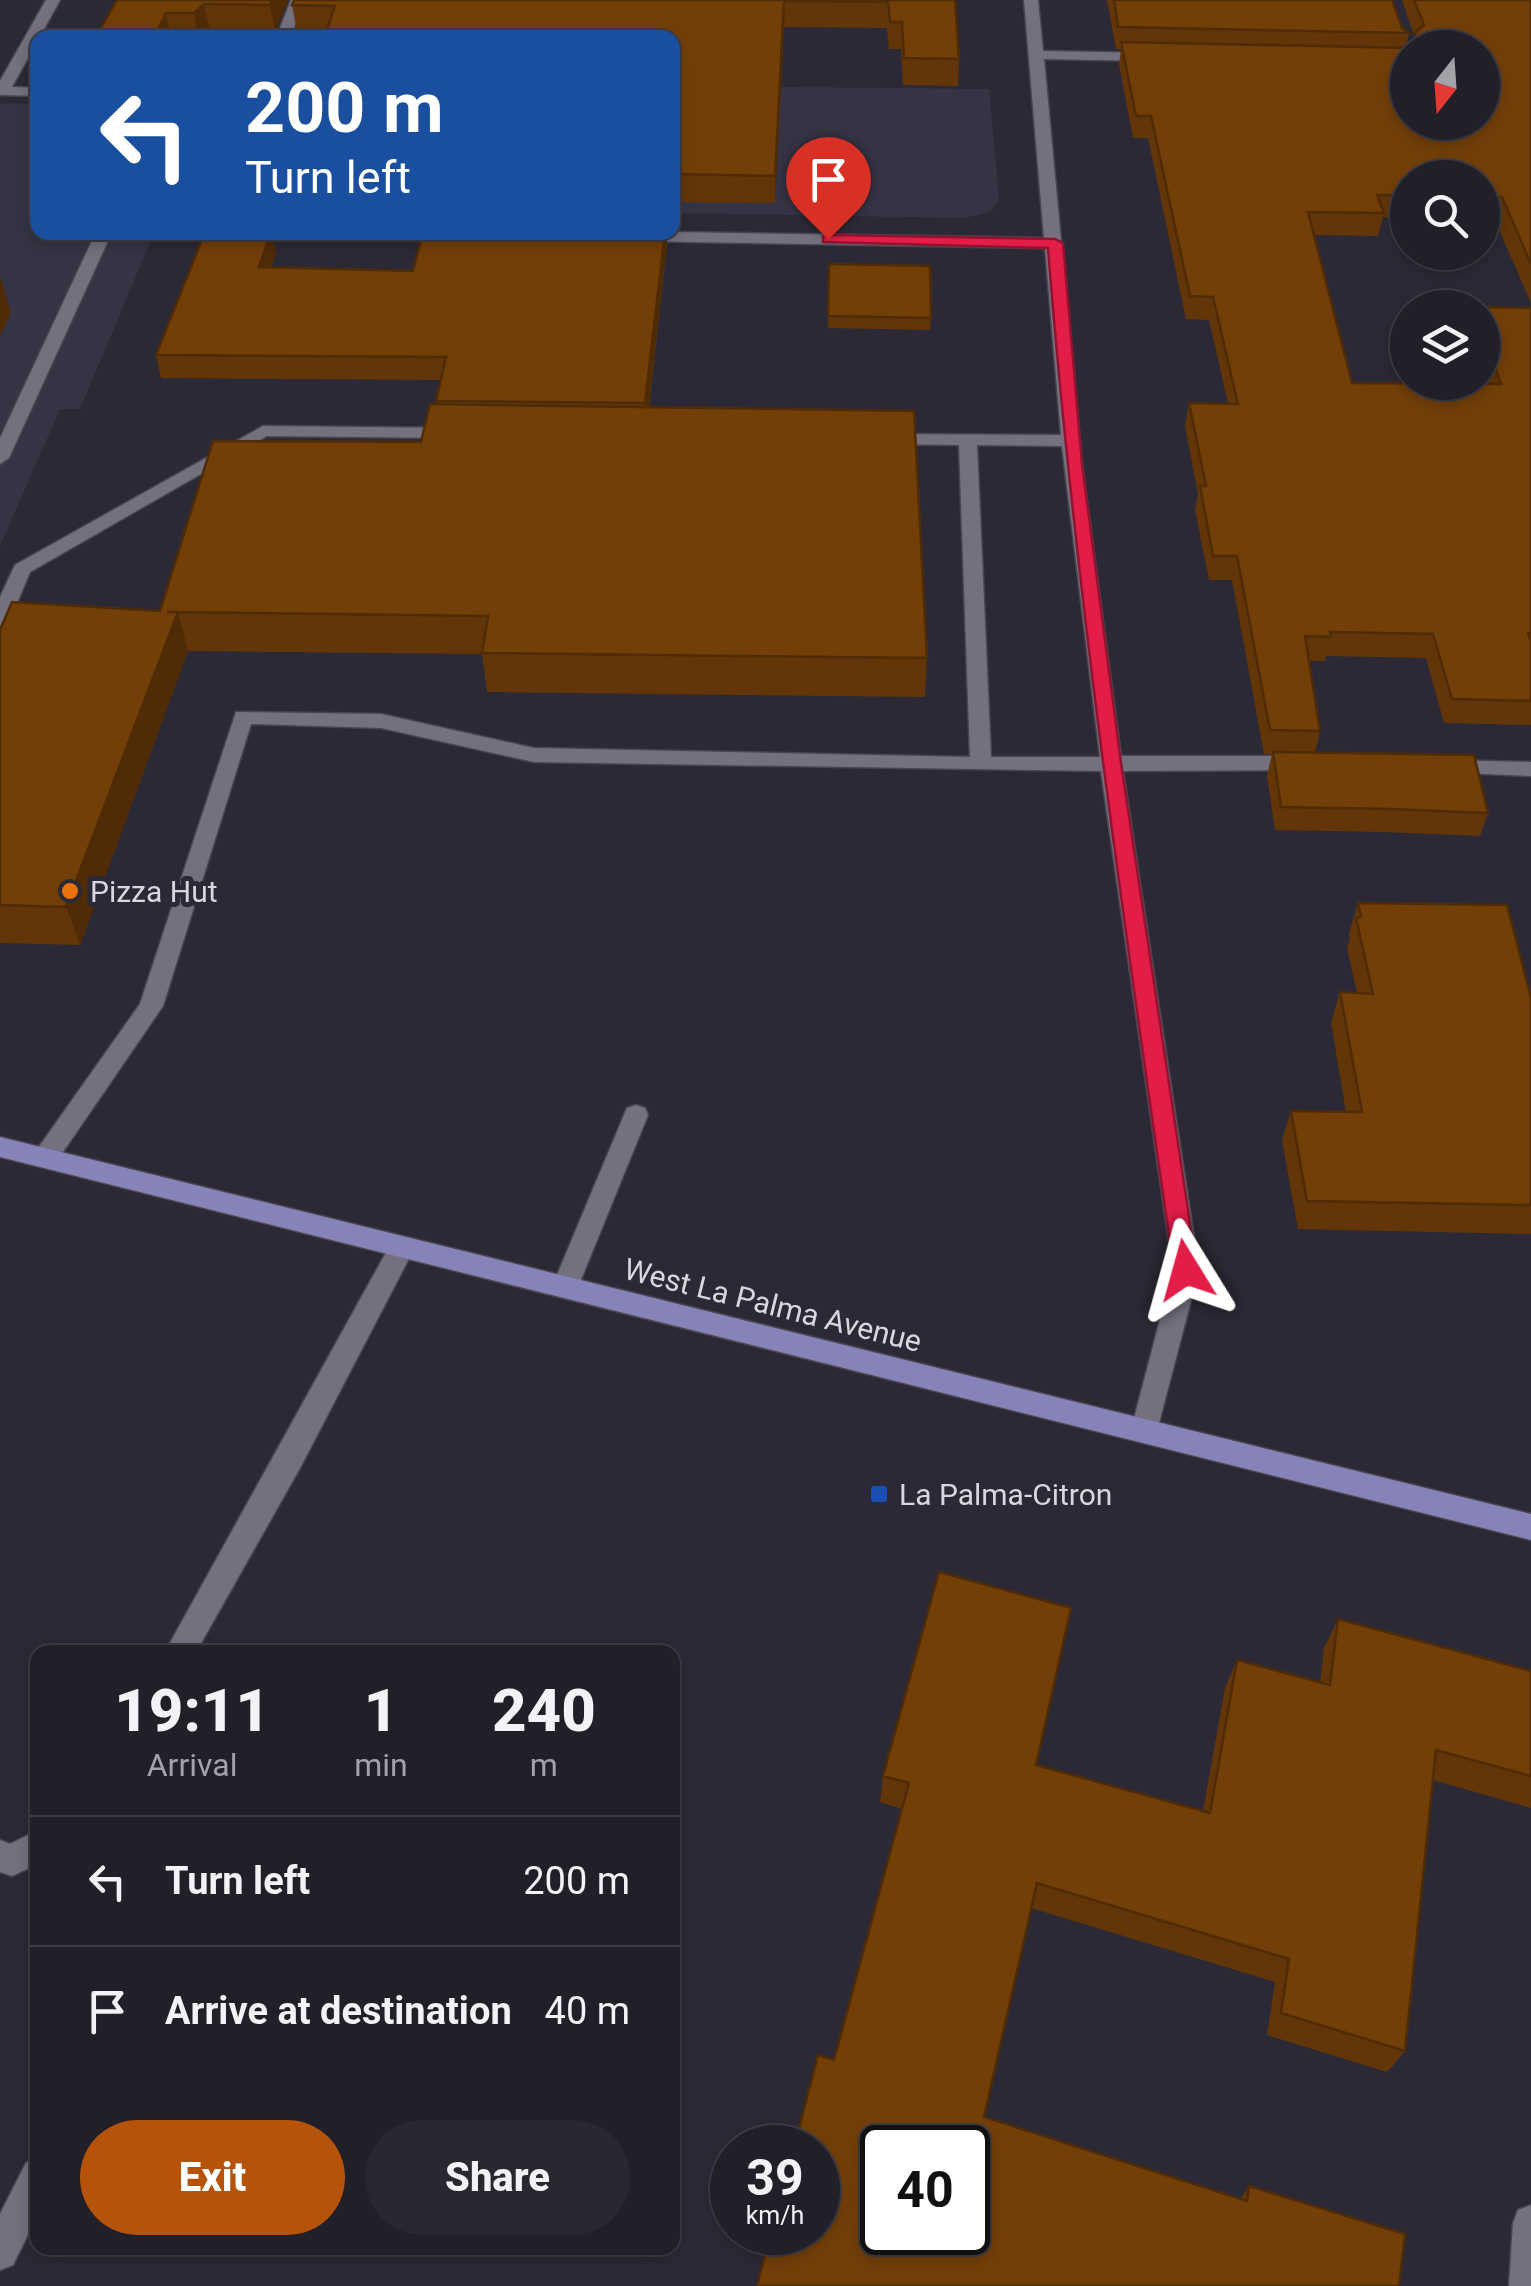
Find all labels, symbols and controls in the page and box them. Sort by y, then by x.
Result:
north arrow [1390,30,1500,140]
map controls [1390,30,1500,400]
text: 200 m [245,67,444,149]
icon: left [80,70,210,200]
pin [786,137,871,240]
text: Turn left [245,151,411,204]
icon: arrive [801,152,856,207]
button: search [1390,160,1500,270]
button: layers [1390,290,1500,400]
place label: Pizza Hut [90,874,218,909]
marker: Pizza Hut [59,880,81,902]
position arrow [1134,1218,1238,1322]
street label: West La Palma Avenue [621,1251,925,1359]
place label: La Palma-Citron [899,1477,1112,1512]
marker: La Palma-Citron [868,1483,890,1505]
text: 19:11 [114,1675,270,1746]
text: 1 [364,1675,398,1746]
text: 240 [492,1675,596,1746]
text: Arrival [147,1746,238,1784]
text: min [354,1746,408,1784]
text: m [530,1746,558,1784]
icon: left [80,1854,135,1909]
text: Turn left [165,1859,310,1903]
text: 200 m [523,1859,630,1903]
icon: arrive [80,1984,135,2039]
text: Arrive at destination [165,1989,512,2033]
text: 40 m [545,1989,630,2033]
button: Exit [80,2120,345,2235]
button: Share [365,2120,630,2235]
speed limit sign: 40 [860,2125,990,2255]
text: 39 [746,2149,804,2207]
text: km/h [746,2201,804,2230]

